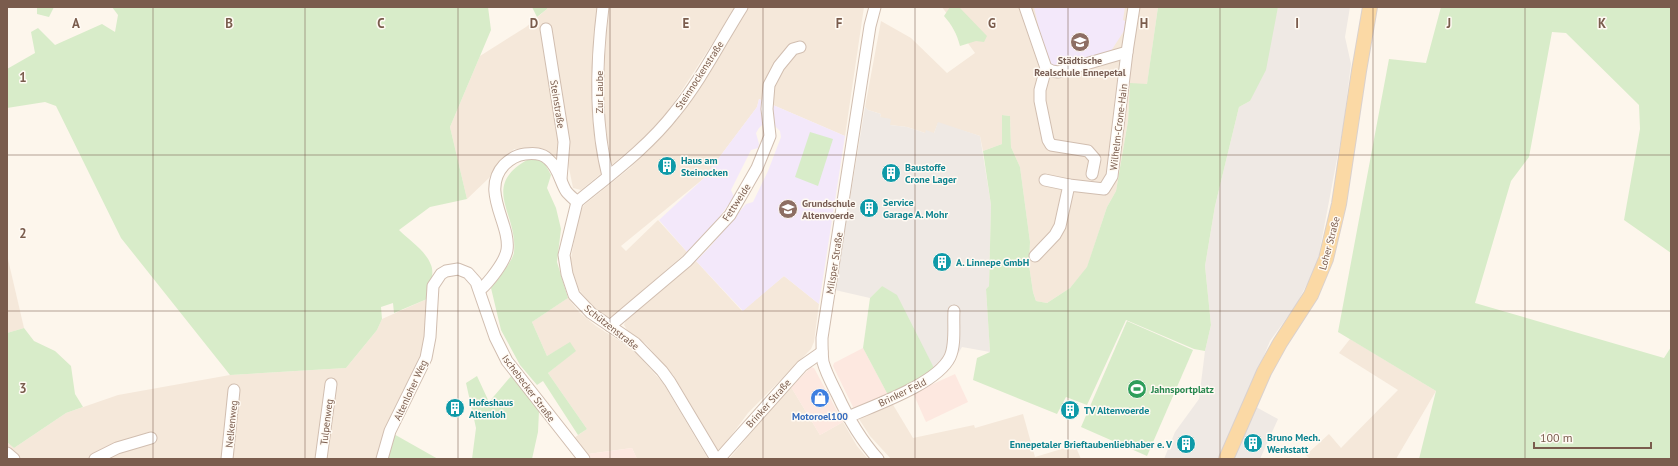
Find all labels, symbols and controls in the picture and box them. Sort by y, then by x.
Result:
text: A [72,15,80,32]
text: B [225,15,233,32]
text: C [377,15,385,32]
text: D [530,15,538,32]
text: E [683,15,690,32]
text: F [836,15,843,32]
text: G [988,15,996,32]
text: H [1140,15,1148,32]
text: I [1295,15,1299,32]
text: J [1446,15,1451,32]
text: K [1598,15,1606,32]
school or university icon: Städtische Realschule Ennepetal [1069,31,1091,53]
street label: Steinnockenstraße [672,38,726,112]
place label: Städtische Realschule Ennepetal [1034,54,1126,79]
text: 1 [19,69,27,86]
street label: Zur Laube [593,71,606,113]
street label: Steinstraße [547,79,568,129]
street label: Wilhelm-Crone-Hain [1107,83,1130,171]
place label: Haus am Steinocken [681,154,728,179]
building icon: Haus am Steinocken [656,155,678,177]
place label: Baustoffe Crone Lager [905,161,957,186]
building icon: Baustoffe Crone Lager [880,162,902,184]
street label: Fettweide [719,181,753,224]
place label: Service Garage A. Mohr [883,196,948,221]
place label: Grundschule Altenvoerde [802,197,855,222]
building icon: Service Garage A. Mohr [858,197,880,219]
school or university icon: Grundschule Altenvoerde [777,198,799,220]
street label: Loher Straße [1316,215,1343,271]
text: 2 [19,225,27,242]
street label: Milsper Straße [823,231,846,295]
building icon: A. Linnepe GmbH [931,251,953,273]
place label: A. Linnepe GmbH [956,256,1029,269]
street label: Schützenstraße [582,302,642,353]
street label: Ischebecker Straße [499,352,558,425]
street label: Altenloher Weg [391,358,430,423]
street label: Brinker Feld [876,375,928,410]
street label: Brinker Straße [743,376,794,430]
sports icon: Jahnsportplatz [1126,378,1148,400]
text: 3 [19,380,27,397]
place label: Jahnsportplatz [1150,383,1214,396]
shop icon: Motoroel100 [809,387,831,409]
place label: Hofeshaus Altenloh [469,396,513,421]
building icon: Hofeshaus Altenloh [444,397,466,419]
street label: Tulpenweg [317,398,336,446]
building icon: TV Altenvoerde [1059,399,1081,421]
street label: Nelkenweg [223,400,240,448]
place label: TV Altenvoerde [1084,404,1149,417]
place label: Motoroel100 [792,410,848,423]
scale bar [1534,424,1651,450]
text: 100 m [1540,430,1573,445]
place label: Bruno Mech. Werkstatt [1267,431,1321,456]
building icon: Bruno Mech. Werkstatt [1242,432,1264,454]
building icon: Ennepetaler Brieftaubenliebhaber e. V [1175,433,1197,455]
place label: Ennepetaler Brieftaubenliebhaber e. V [1010,438,1173,451]

